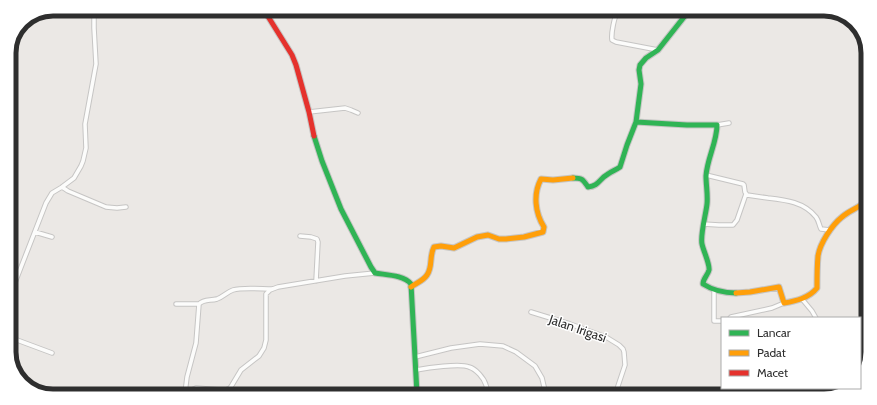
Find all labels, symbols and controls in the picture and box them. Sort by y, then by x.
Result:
street label: Jalan Irigasi [546,310,609,345]
legend [721,317,861,389]
text: Lancar [757,325,791,340]
text: Padat [757,345,786,360]
text: Macet [757,365,788,380]

